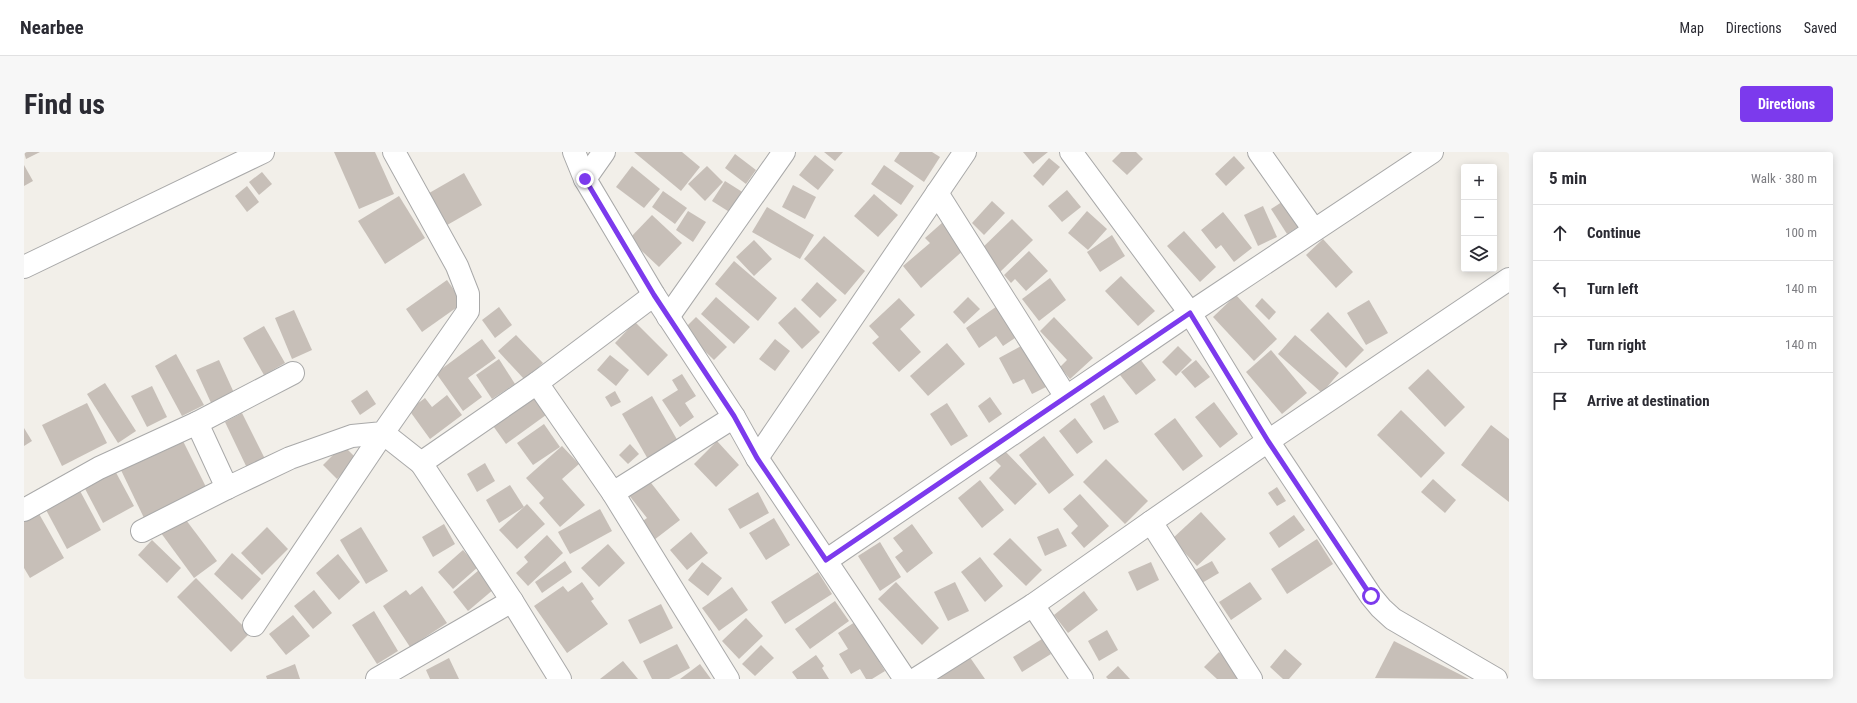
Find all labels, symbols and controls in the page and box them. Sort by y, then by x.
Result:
text: Nearbee [20,16,84,39]
text: Map [1680,20,1704,36]
text: Directions [1726,20,1782,36]
text: Saved [1804,20,1837,36]
button: Directions [1740,86,1833,122]
text: Find us [24,88,105,121]
map controls [1461,164,1497,272]
button: + [1461,164,1497,200]
text: 5 min [1549,168,1587,188]
route end [576,170,594,188]
text: Walk · 380 m [1751,171,1817,186]
button: − [1461,200,1497,236]
icon: ahead [1549,222,1571,244]
text: Continue [1587,224,1641,242]
text: 100 m [1785,225,1817,240]
button: layers [1461,236,1497,272]
icon: left [1549,278,1571,300]
text: Turn left [1587,280,1638,298]
text: 140 m [1785,281,1817,296]
icon: right [1549,334,1571,356]
text: Turn right [1587,336,1646,354]
text: 140 m [1785,337,1817,352]
icon: arrive [1549,390,1571,412]
text: Arrive at destination [1587,392,1710,410]
route start [1362,587,1380,605]

